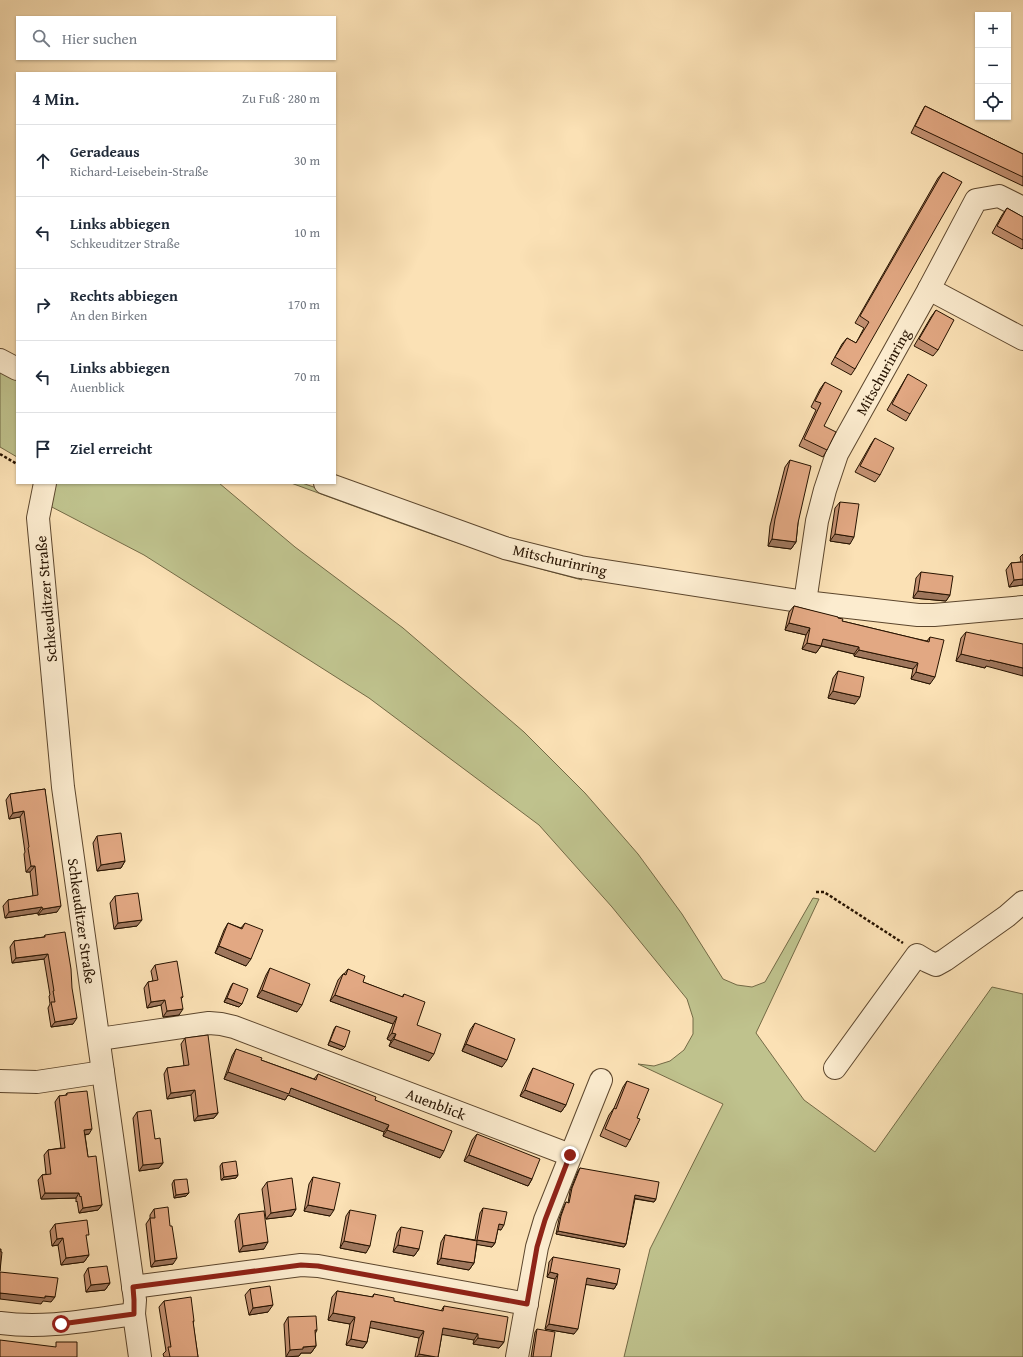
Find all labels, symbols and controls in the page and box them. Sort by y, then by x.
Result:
map controls [975,12,1011,120]
button: + [975,12,1011,48]
search box [16,16,336,60]
icon: search [30,27,52,49]
text: Hier suchen [62,28,137,49]
button: − [975,48,1011,84]
button: locate [975,84,1011,120]
text: 4 Min. [32,86,79,111]
text: Zu Fuß · 280 m [242,89,320,108]
text: Geradeaus [70,141,140,162]
icon: ahead [32,150,54,172]
text: 30 m [294,151,320,170]
text: Richard-Leisebein-Straße [70,162,208,181]
text: Links abbiegen [70,213,170,234]
icon: left [32,222,54,244]
text: 10 m [294,223,320,242]
text: Schkeuditzer Straße [70,234,180,253]
text: Rechts abbiegen [70,285,178,306]
icon: right [32,294,54,316]
text: 170 m [288,295,320,314]
text: An den Birken [70,306,147,325]
street label: Mitschurinring [851,325,916,419]
text: Links abbiegen [70,357,170,378]
icon: left [32,366,54,388]
text: 70 m [294,367,320,386]
text: Auenblick [70,378,125,397]
icon: arrive [32,438,54,460]
text: Ziel erreicht [70,438,152,459]
street label: Schkeuditzer Straße [30,535,62,663]
street label: Mitschurinring [511,539,610,581]
street label: Schkeuditzer Straße [63,857,101,985]
street label: Auenblick [403,1083,469,1125]
route end [561,1146,579,1164]
route start [52,1315,70,1333]

